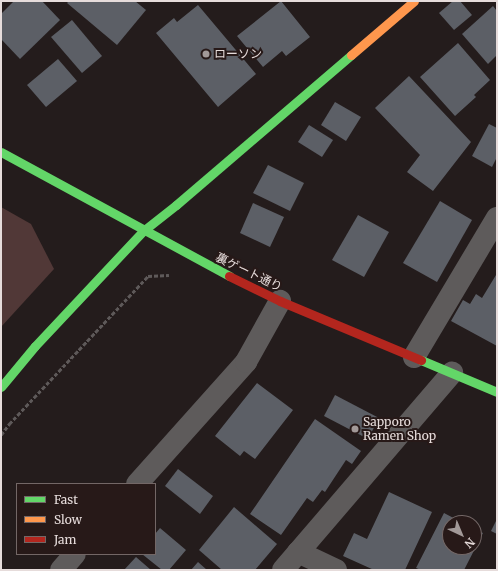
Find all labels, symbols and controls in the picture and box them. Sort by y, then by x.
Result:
place label: ローソン [214,47,262,61]
marker: ローソン [201,49,211,59]
street label: 裏ゲート通り [213,250,285,294]
place label: Sapporo Ramen Shop [363,415,436,443]
marker: Sapporo Ramen Shop [350,424,360,434]
legend [16,483,156,555]
text: Fast [54,492,78,507]
text: Slow [54,512,82,527]
north arrow [442,515,482,555]
text: Jam [54,532,76,547]
text: N [462,535,478,551]

